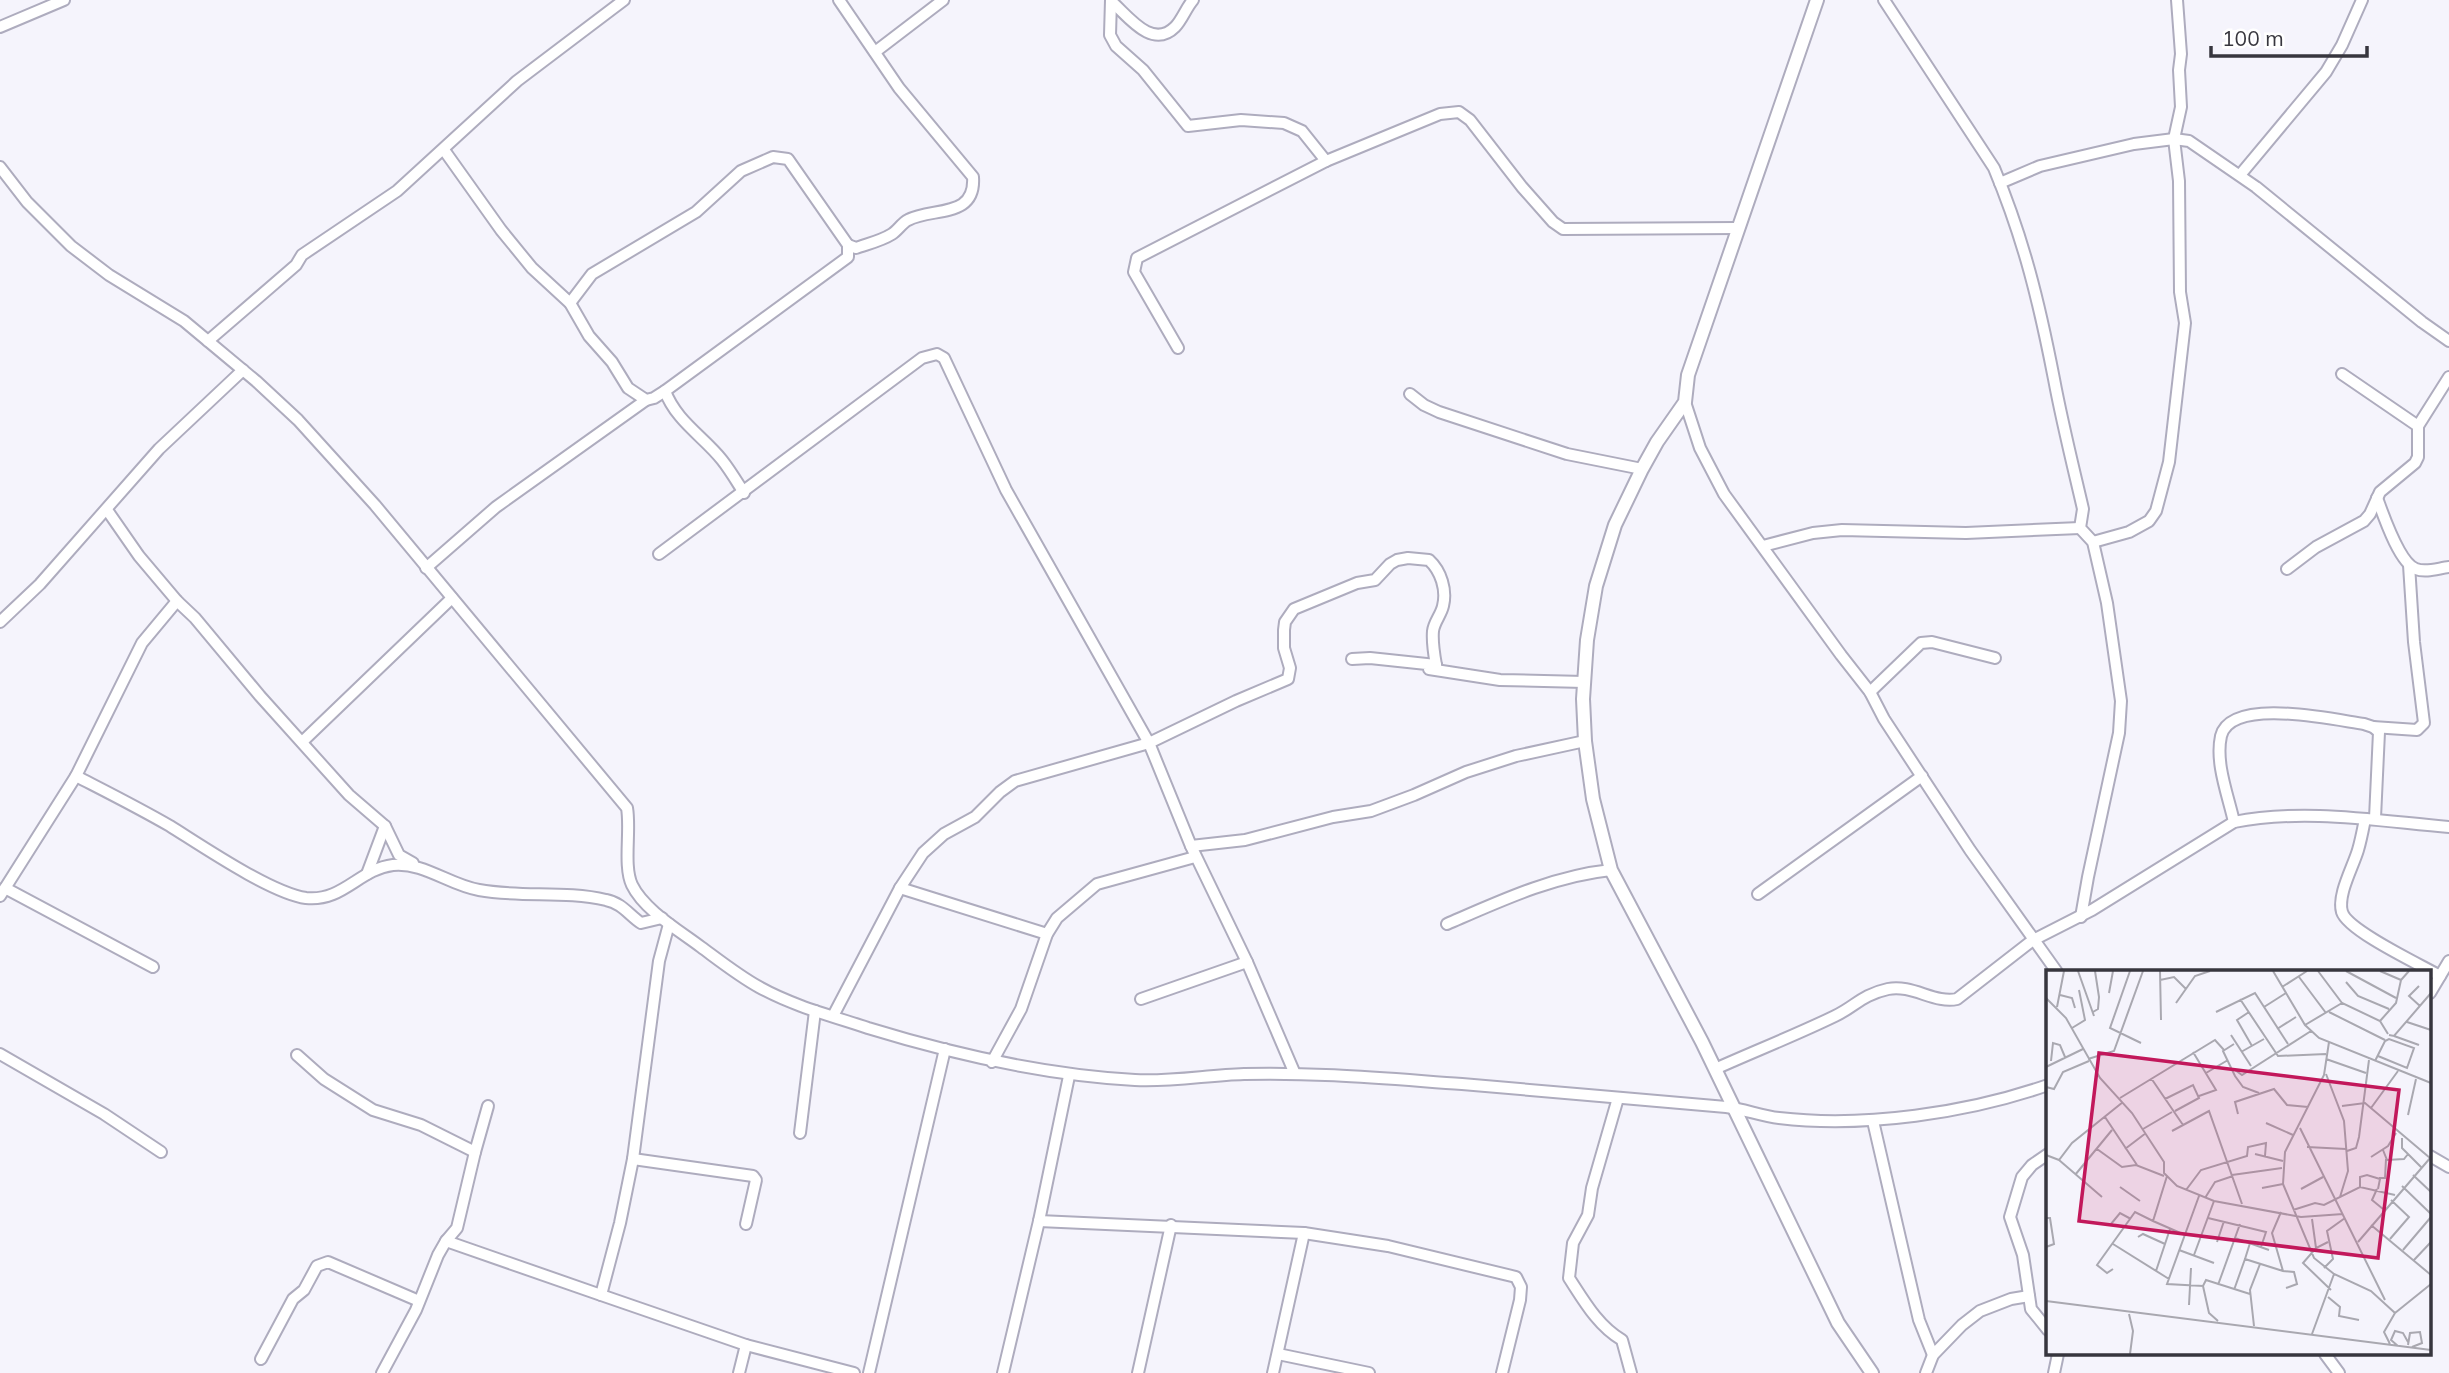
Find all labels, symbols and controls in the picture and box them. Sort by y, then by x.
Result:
scale bar [2211,14,2367,58]
text: 100 m [2222,25,2284,51]
inset map [2046,970,2432,1356]

